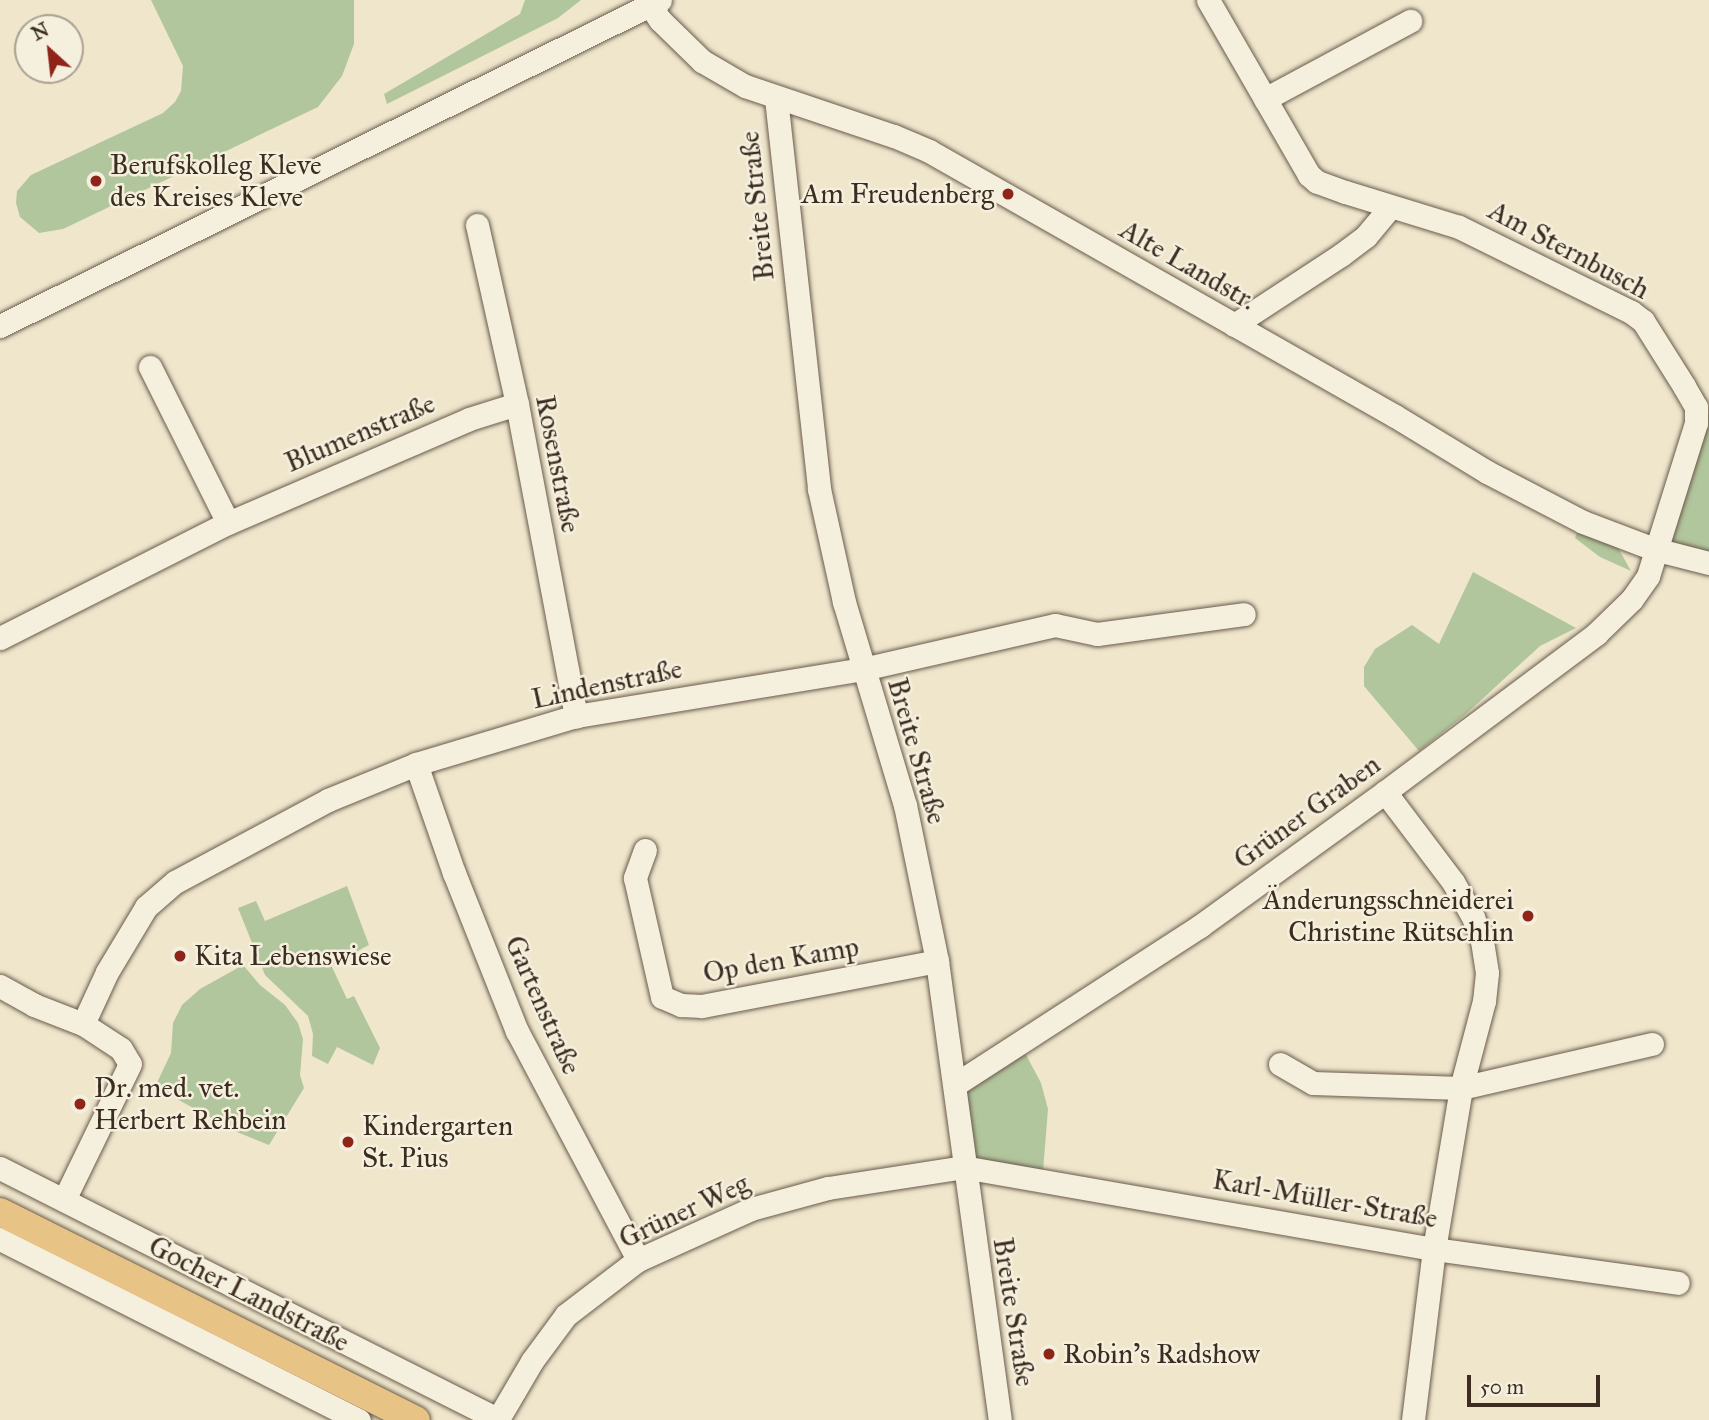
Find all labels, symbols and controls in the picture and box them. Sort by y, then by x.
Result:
north arrow [14,14,84,84]
text: N [28,18,53,46]
street label: Breite Straße [732,130,782,282]
place label: Berufskolleg Kleve des Kreises Kleve [110,148,322,214]
marker: Berufskolleg Kleve des Kreises Kleve [88,173,104,189]
place label: Am Freudenberg [801,177,994,211]
marker: Am Freudenberg [1000,186,1016,202]
street label: Am Sternbusch [1483,193,1655,307]
street label: Alte Landstr. [1114,213,1262,317]
street label: Blumenstraße [280,386,440,480]
street label: Rosenstraße [528,392,588,536]
street label: Lindenstraße [529,652,685,716]
street label: Breite Straße [880,674,954,828]
street label: Grüner Graben [1227,748,1387,876]
place label: Änderungsschneiderei Christine Rütschlin [1263,883,1514,949]
marker: Änderungsschneiderei Christine Rütschlin [1520,908,1536,924]
street label: Op den Kamp [701,930,861,990]
street label: Gartenstraße [498,931,588,1079]
place label: Kita Lebenswiese [194,939,392,973]
marker: Kita Lebenswiese [172,948,188,964]
place label: Dr. med. vet. Herbert Rehbein [94,1071,286,1137]
marker: Dr. med. vet. Herbert Rehbein [72,1096,88,1112]
place label: Kindergarten St. Pius [362,1109,513,1175]
marker: Kindergarten St. Pius [340,1134,356,1150]
street label: Karl-Müller-Straße [1210,1163,1440,1235]
street label: Grüner Weg [614,1166,754,1256]
street label: Gocher Landstraße [143,1229,355,1359]
street label: Breite Straße [986,1235,1042,1389]
place label: Robin's Radshow [1063,1337,1260,1371]
marker: Robin's Radshow [1041,1346,1057,1362]
scale bar [1471,1360,1604,1404]
text: 50 m [1480,1374,1524,1400]

